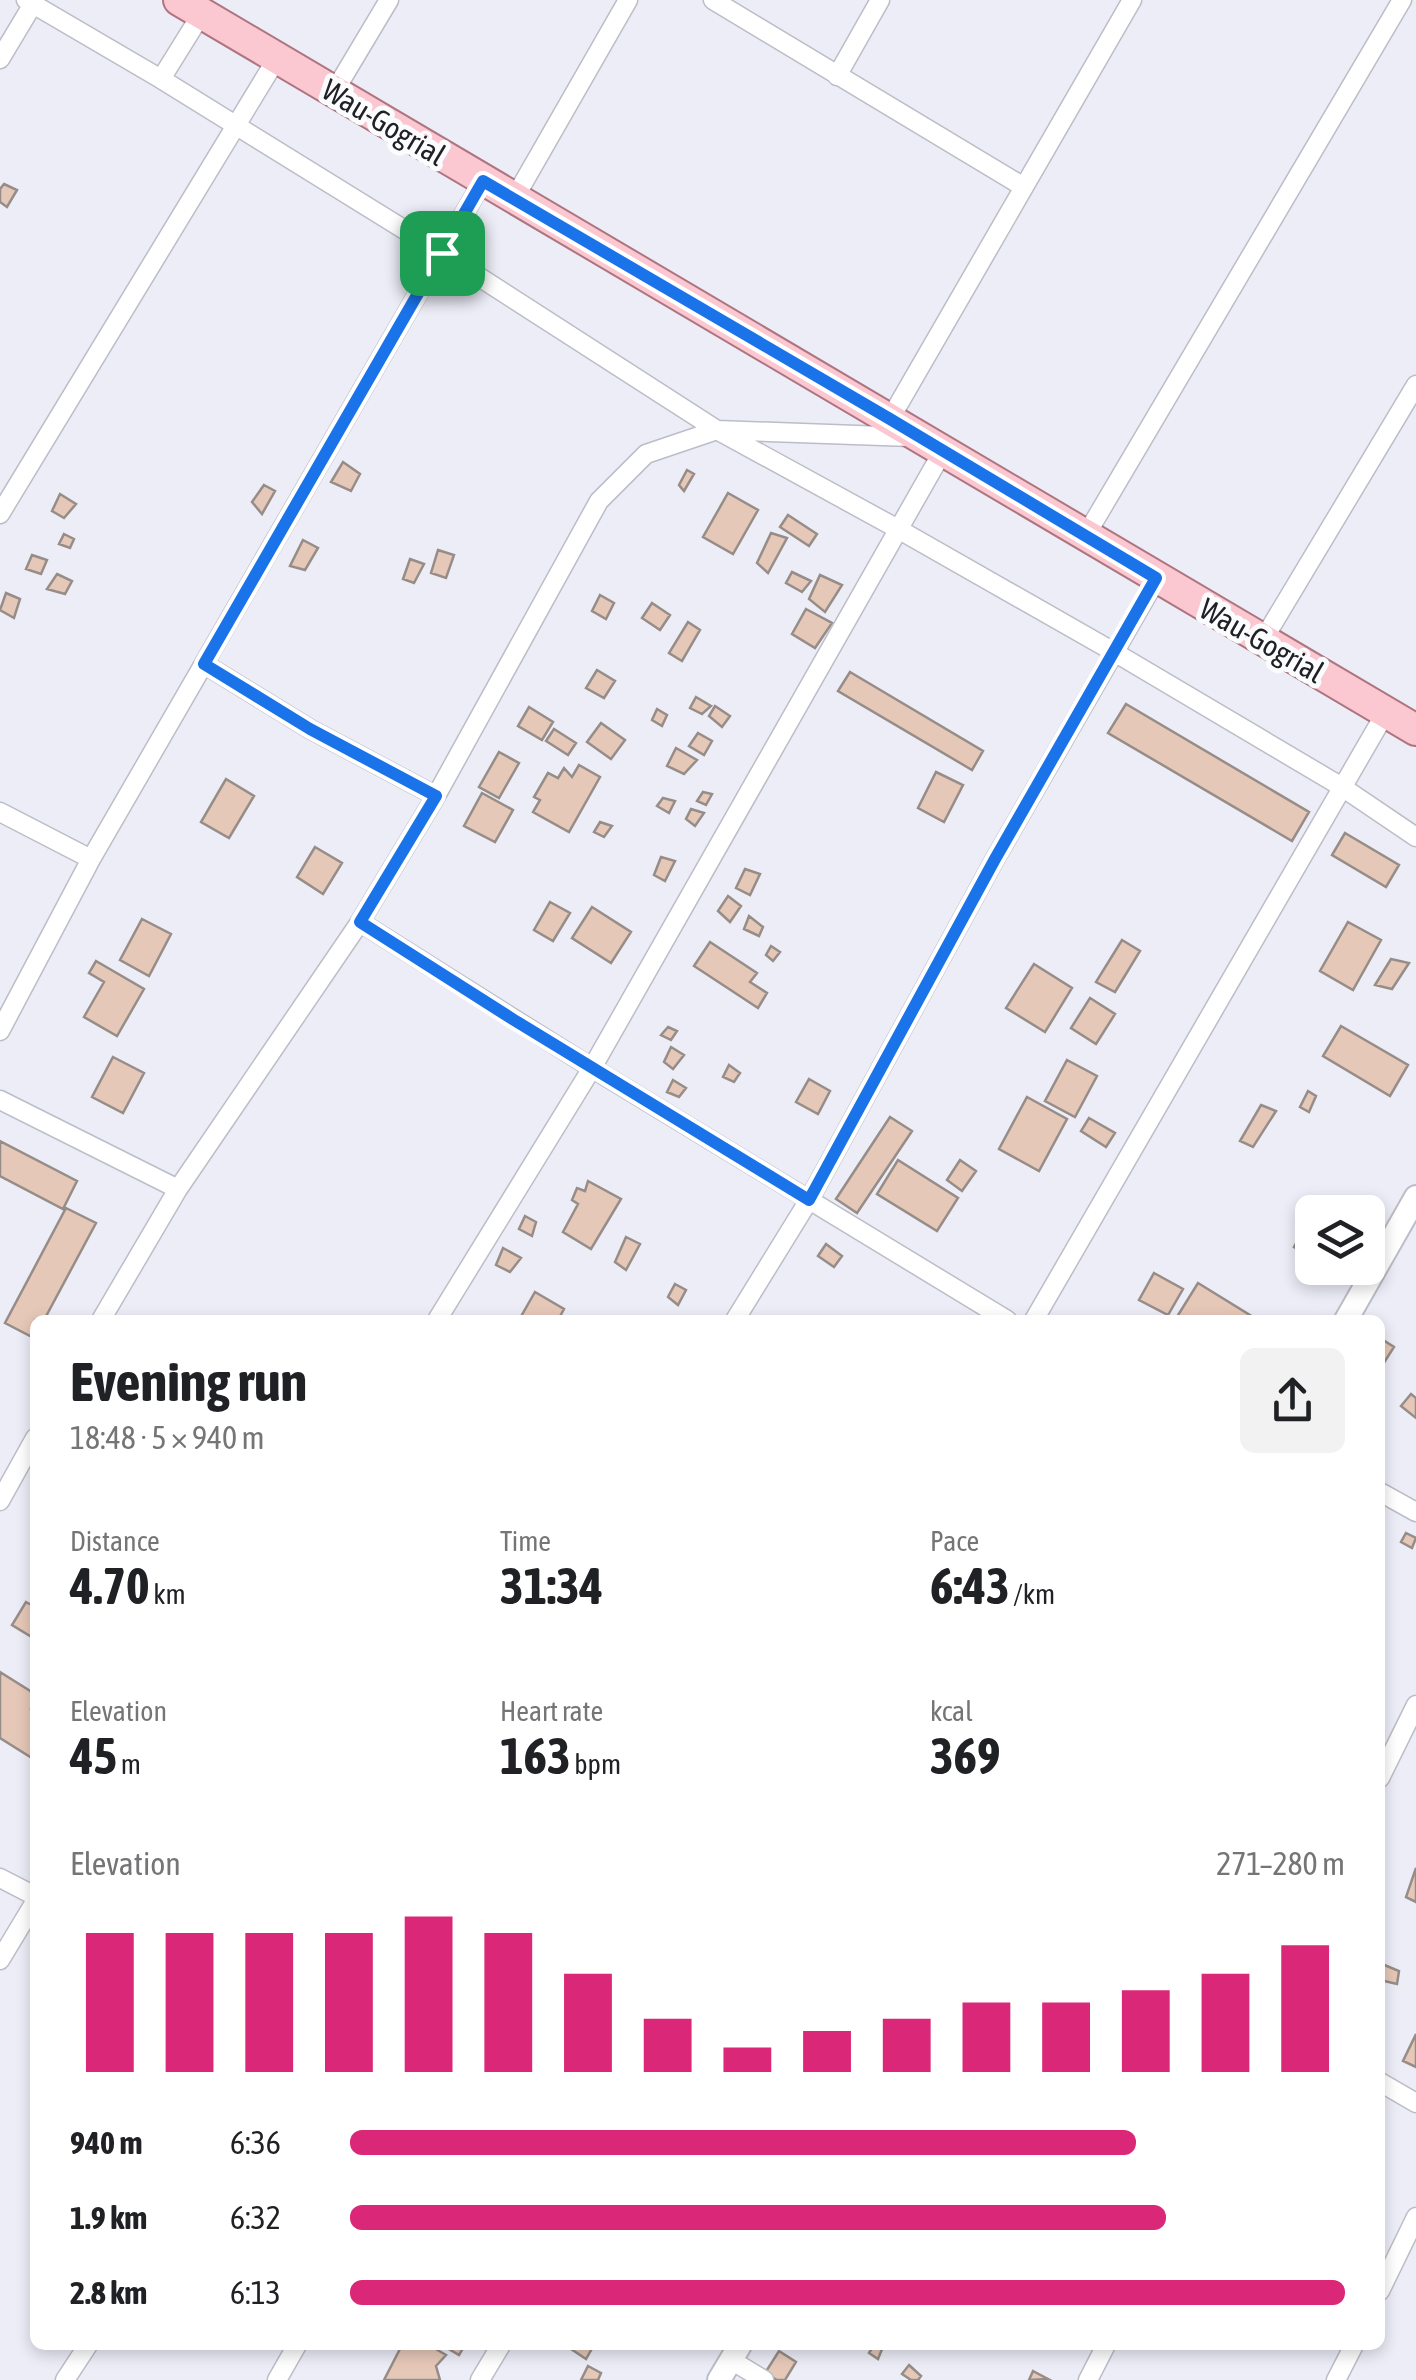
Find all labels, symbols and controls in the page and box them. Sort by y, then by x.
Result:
street label: Wau-Gogrial [316,72,452,172]
pin [400,211,485,296]
icon: arrive [415,226,470,281]
street label: Wau-Gogrial [1194,591,1330,689]
map controls [1295,1195,1385,1285]
button: layers [1295,1195,1385,1285]
button: share [1240,1348,1345,1453]
text: Evening run [70,1350,307,1413]
text: 18:48 · 5 × 940 m [70,1419,264,1456]
text: Distance [70,1525,160,1557]
text: Time [500,1525,551,1557]
text: Pace [930,1525,979,1557]
text: 4.70 [70,1557,149,1615]
text: 31:34 [500,1557,603,1615]
text: 6:43 [930,1557,1009,1615]
text: km [149,1578,186,1610]
text: /km [1009,1578,1055,1610]
text: Elevation [70,1695,167,1727]
text: Heart rate [500,1695,603,1727]
text: kcal [930,1695,973,1727]
text: 45 [70,1727,117,1785]
text: 163 [500,1727,571,1785]
text: 369 [930,1727,1001,1785]
text: m [117,1748,141,1780]
text: bpm [571,1748,621,1780]
text: Elevation [70,1845,181,1882]
text: 271–280 m [1216,1845,1345,1882]
text: 940 m [70,2124,143,2161]
text: 6:36 [230,2124,281,2161]
text: 1.9 km [70,2199,147,2236]
text: 6:32 [230,2199,281,2236]
text: 2.8 km [70,2274,147,2311]
text: 6:13 [230,2274,281,2311]

